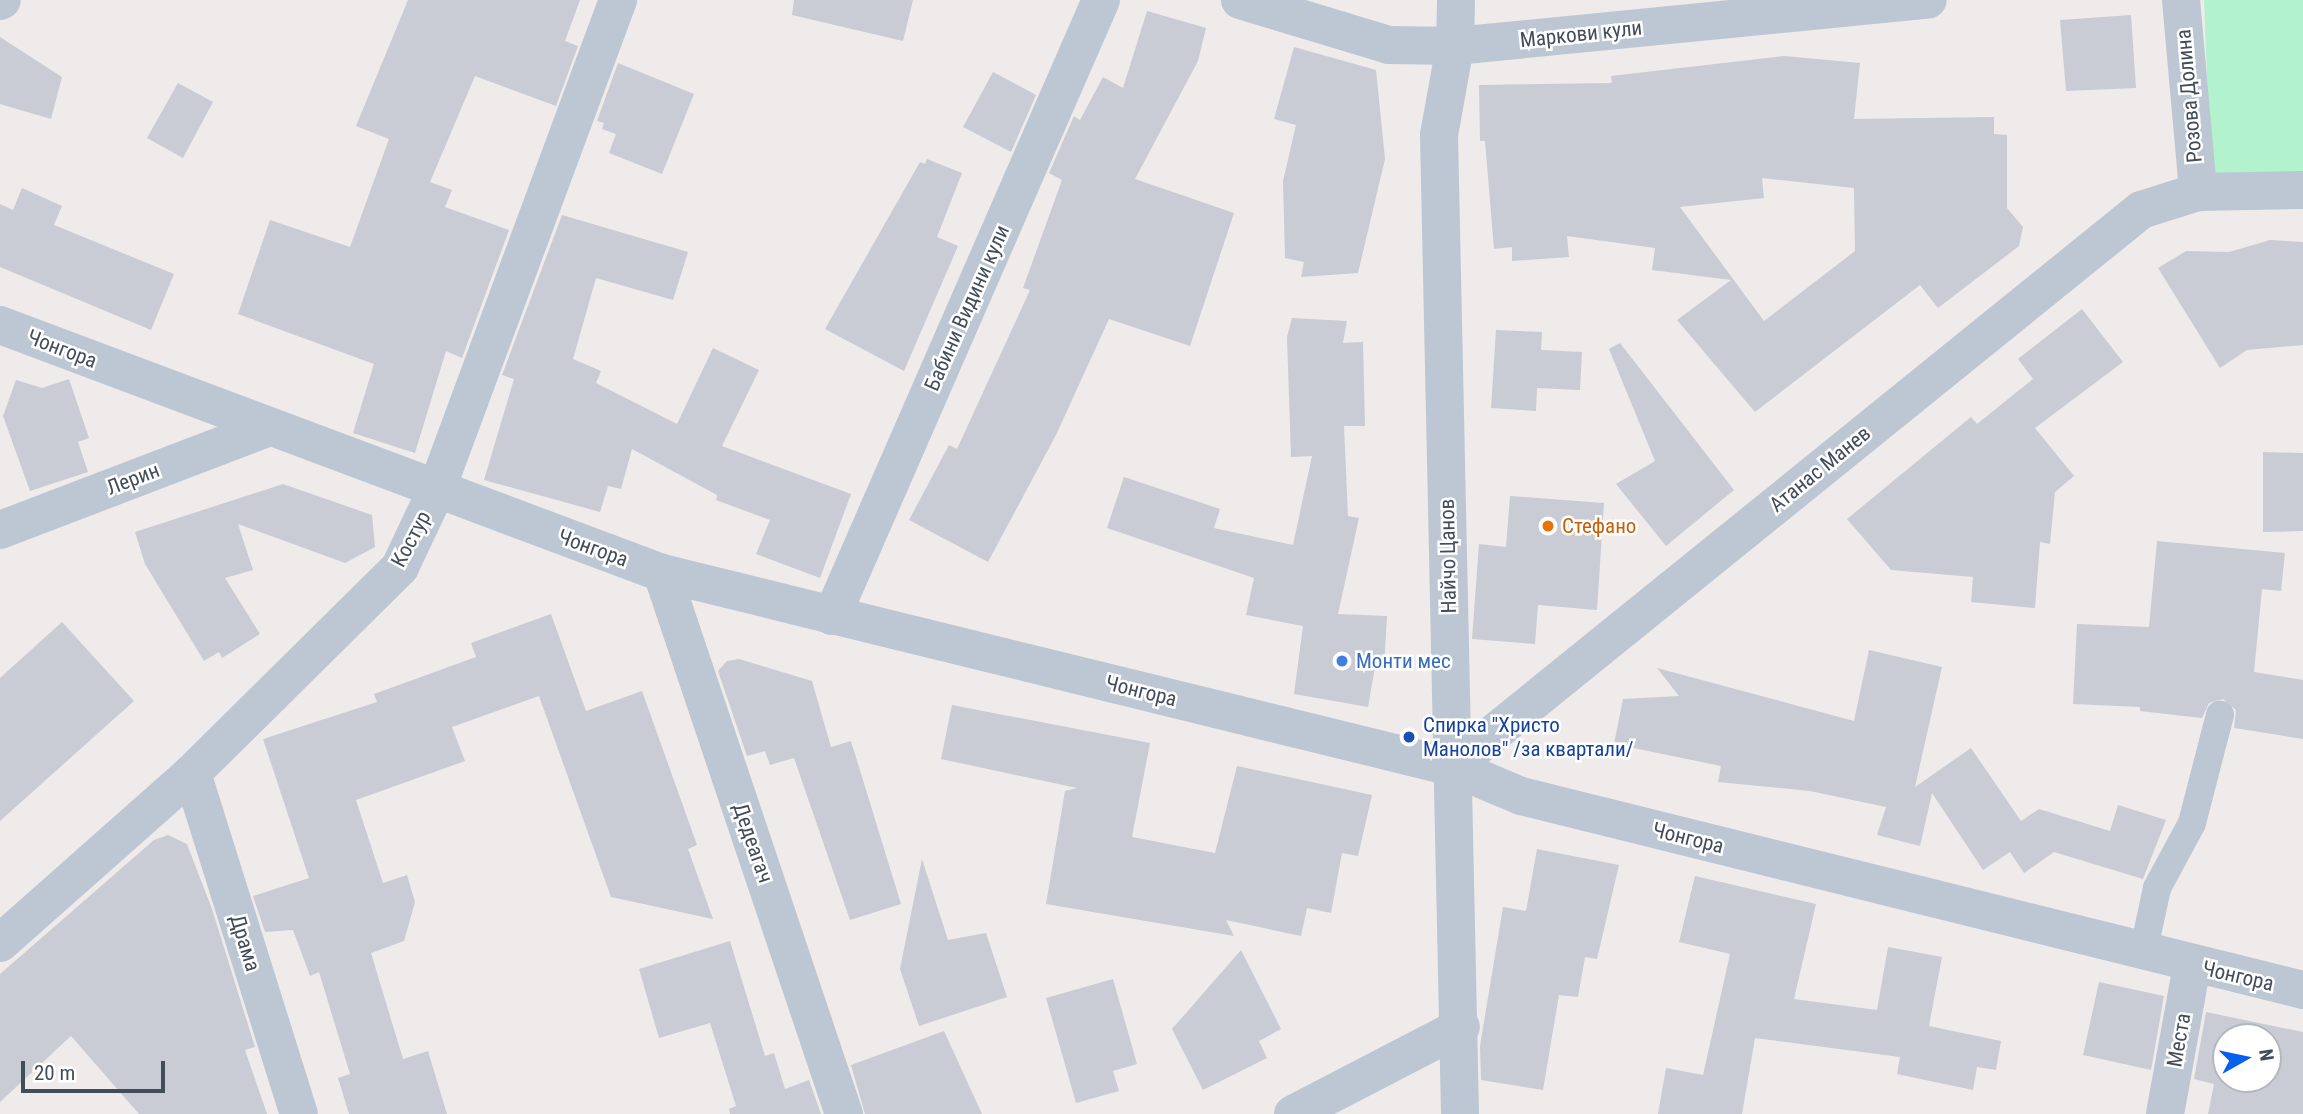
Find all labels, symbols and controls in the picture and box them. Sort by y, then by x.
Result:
street label: Маркови кули [1519,15,1643,53]
street label: Розова Долина [2171,28,2207,164]
street label: Бабини Видини кули [919,221,1015,395]
street label: Чонгора [24,324,100,374]
street label: Атанас Манев [1764,421,1876,517]
street label: Лерин [103,457,163,501]
street label: Найчо Цанов [1434,499,1462,613]
street label: Костур [386,507,436,571]
place label: Стефано [1562,513,1636,539]
marker: Стефано [1540,518,1556,534]
street label: Чонгора [555,524,631,572]
place label: Монти мес [1356,648,1451,674]
marker: Монти мес [1334,653,1350,669]
street label: Чонгора [1103,670,1179,712]
place label: Спирка "Христо Манолов" /за квартали/ [1423,712,1634,762]
marker: Спирка "Христо Манолов" /за квартали/ [1401,729,1417,745]
street label: Дедеагач [728,800,778,886]
street label: Чонгора [1650,817,1726,859]
street label: Драма [224,912,266,974]
street label: Чонгора [2200,956,2276,996]
street label: Места [2162,1011,2196,1069]
north arrow [2212,1023,2282,1093]
text: N [2254,1047,2279,1062]
scale bar [24,1048,168,1092]
text: 20 m [34,1061,75,1085]

